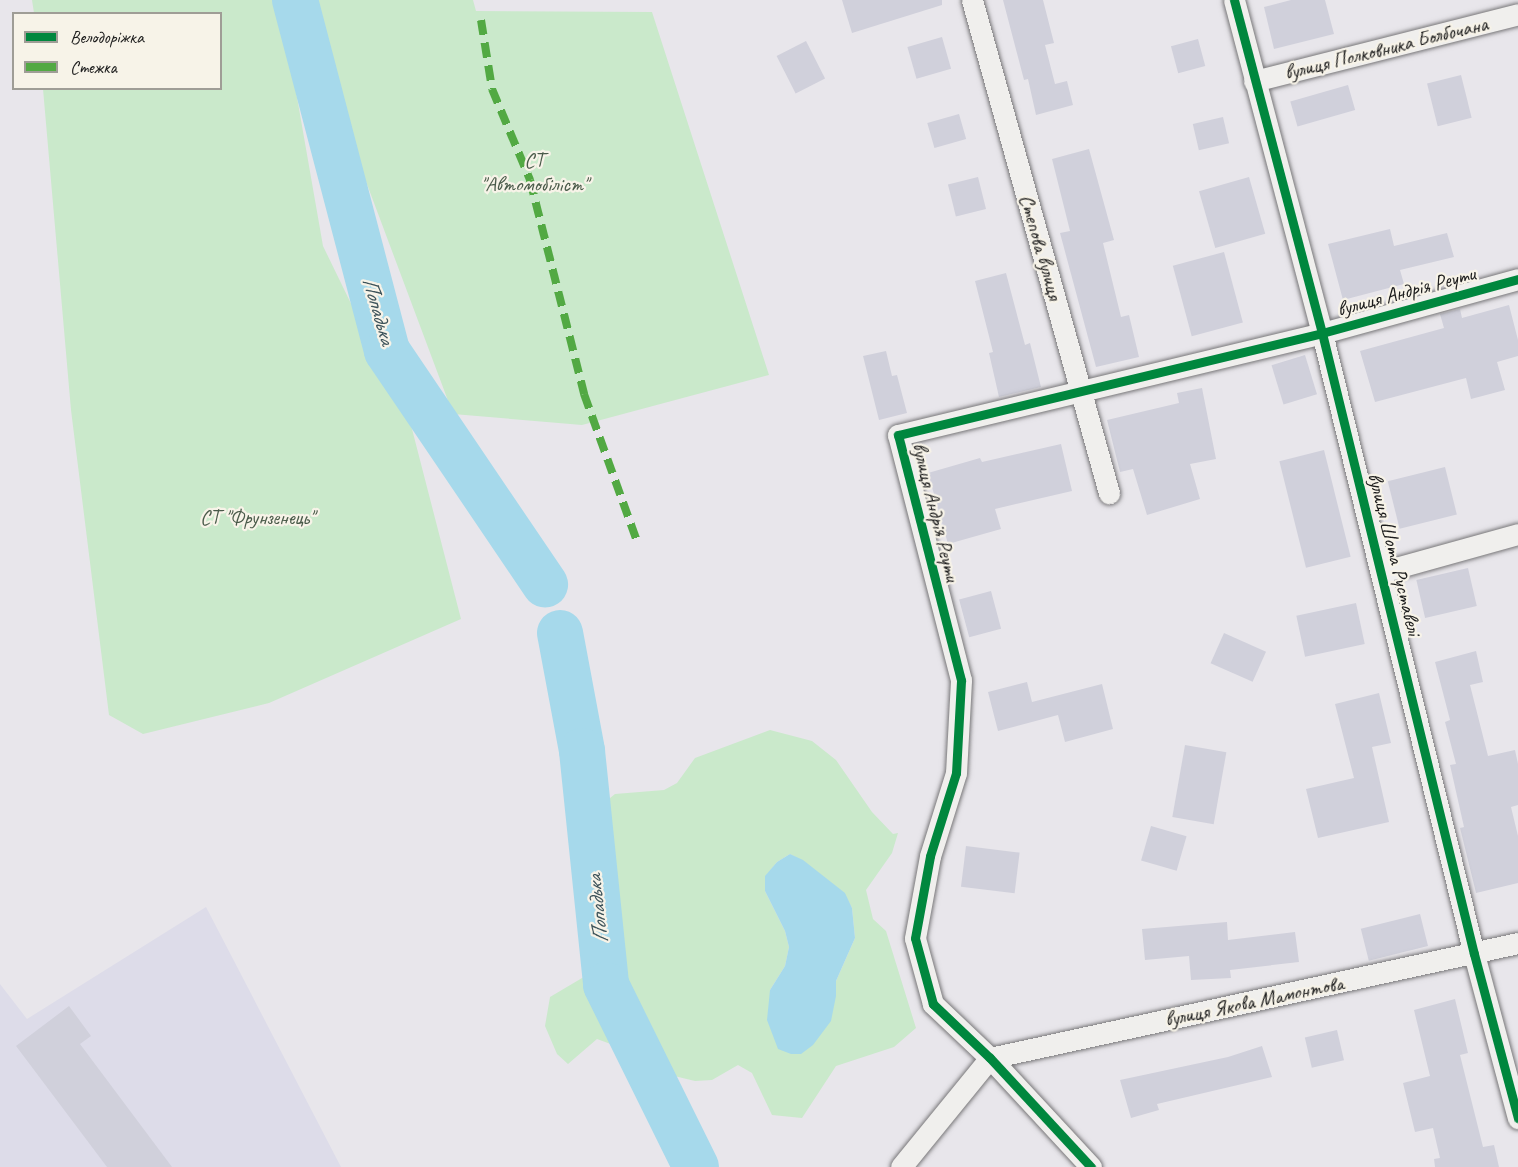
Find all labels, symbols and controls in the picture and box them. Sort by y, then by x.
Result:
street label: вулиця Полковника Болбочана [1282,11,1490,85]
legend [12,12,222,90]
text: Велодоріжка [70,26,144,48]
text: Стежка [70,56,117,78]
park label: СТ "Автомобіліст" [480,147,588,197]
street label: Степова вулиця [1014,191,1068,303]
street label: вулиця Андрія Реути [1334,261,1478,321]
water label: Попадька [356,274,400,348]
street label: вулиця Андрія Реути [907,440,965,584]
street label: вулиця Шота Руставелі [1362,469,1428,639]
park label: СТ "Фрунзенець" [200,504,314,530]
water label: Попадька [581,873,615,945]
street label: вулиця Якова Мамонтова [1163,970,1345,1032]

